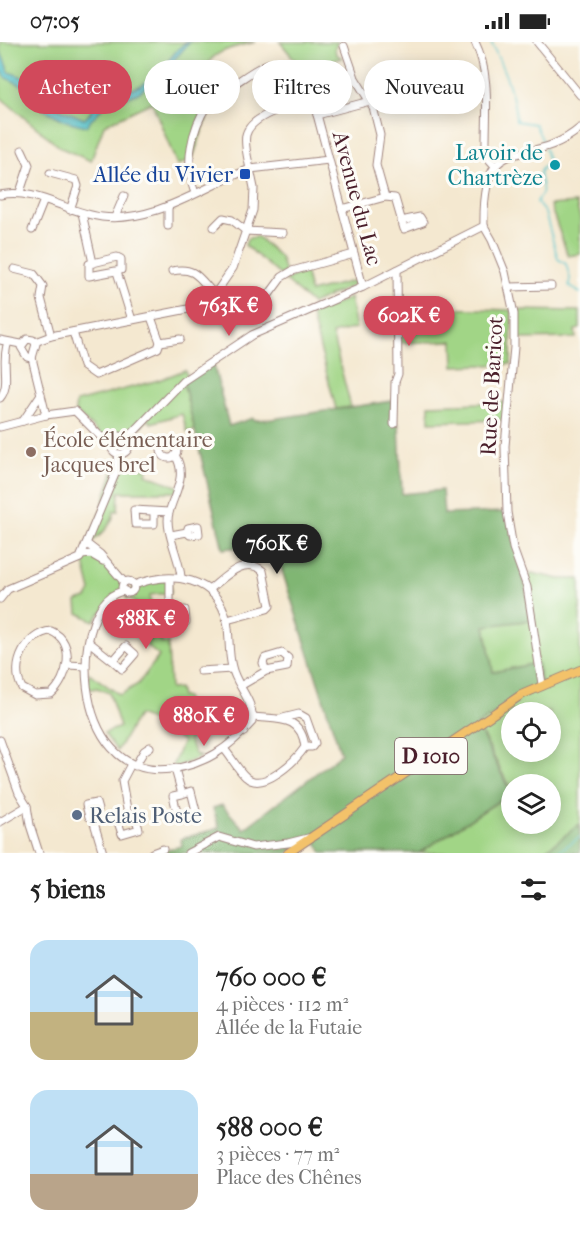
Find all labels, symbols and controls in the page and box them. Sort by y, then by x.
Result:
text: 07:05 [30,8,80,34]
chip: Acheter [18,60,132,114]
chip: Louer [144,60,240,114]
chip: Filtres [252,60,352,114]
chip: Nouveau [364,60,485,114]
street label: Avenue du Lac [326,127,388,269]
place label: Lavoir de Chartrèze [448,140,543,191]
marker: Lavoir de Chartrèze [548,158,562,172]
place label: Allée du Vivier [92,162,234,188]
marker: Allée du Vivier [238,167,252,181]
pin: 763K € [180,286,278,337]
text: 763K € [199,294,259,317]
pin: 602K € [360,296,458,347]
text: 602K € [378,304,440,327]
street label: Rue de Baricot [475,315,509,457]
place label: École élémentaire Jacques brel [41,426,213,478]
marker: École élémentaire Jacques brel [24,445,38,459]
pin: 760K € [228,524,326,575]
text: 760K € [246,532,308,555]
pin: 588K € [97,599,195,650]
text: 588K € [116,607,176,630]
pin: 880K € [155,696,253,747]
map controls [501,702,561,834]
button: locate [501,702,561,762]
text: 880K € [173,704,235,727]
road number: D 1010 [395,738,467,774]
button: layers [501,774,561,834]
place label: Relais Poste [89,803,202,829]
marker: Relais Poste [70,808,84,822]
icon: filters [517,873,550,906]
text: 5 biens [30,874,105,905]
text: 760 000 € [216,962,327,993]
icon: home [78,964,150,1036]
text: 4 pièces · 112 m² [216,993,348,1016]
text: Allée de la Futaie [216,1016,362,1039]
text: 588 000 € [216,1112,323,1143]
icon: home [78,1114,150,1186]
text: 3 pièces · 77 m² [216,1143,339,1166]
text: Place des Chênes [216,1166,362,1189]

